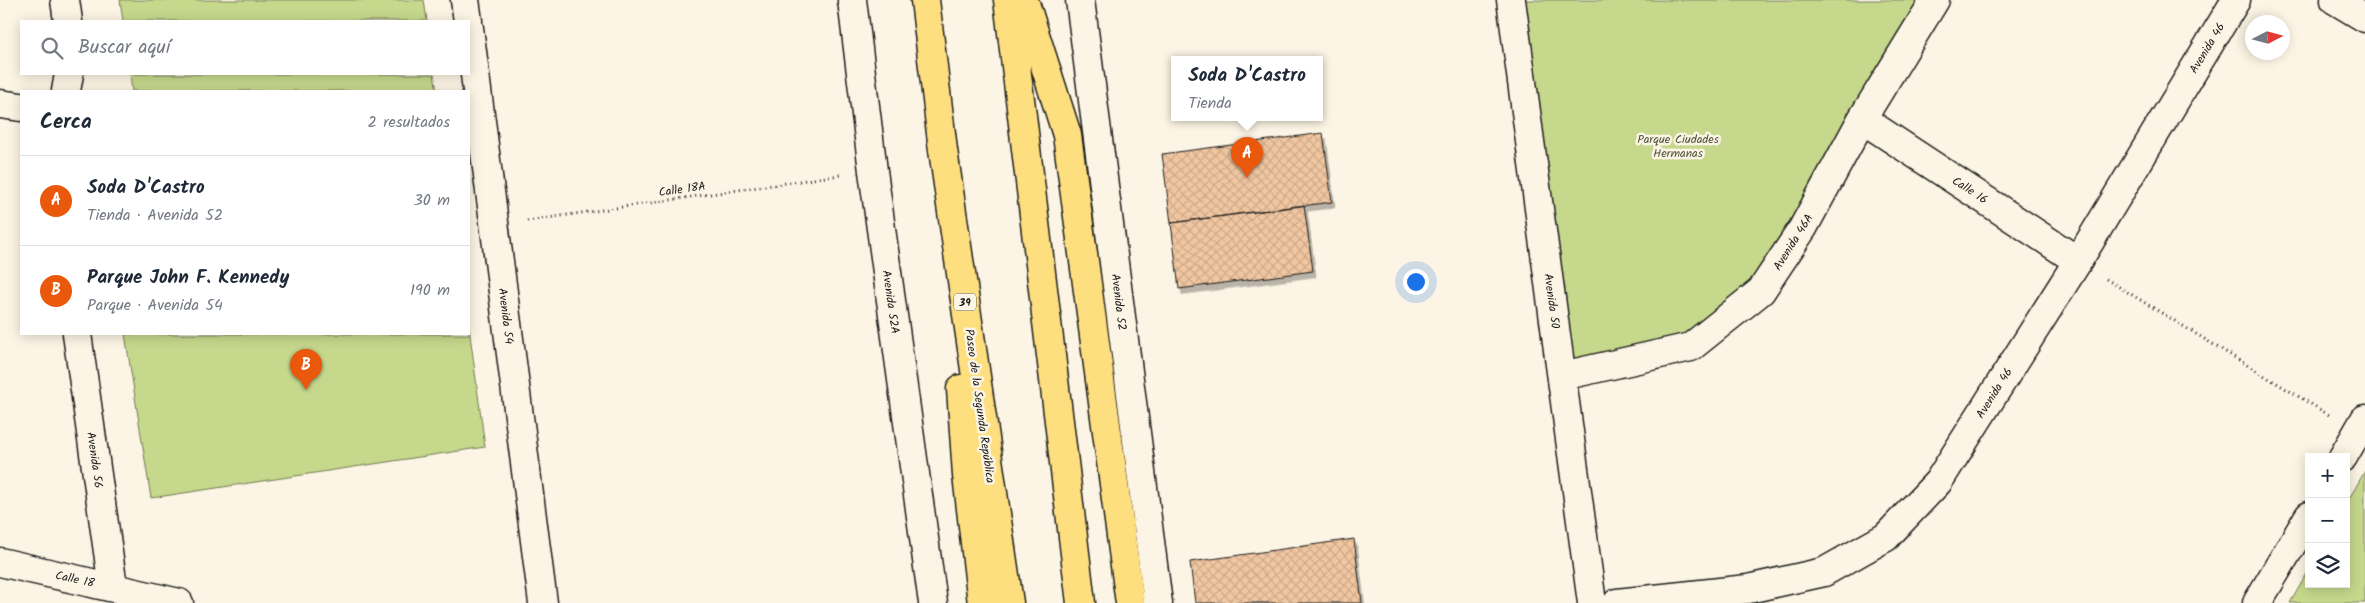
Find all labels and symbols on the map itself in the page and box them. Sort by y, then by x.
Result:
north arrow [2245,15,2290,60]
street label: Avenida 46 [2185,19,2230,77]
park label: Parque Ciudades Hermanas [1637,130,1719,163]
pin: A [1231,137,1263,178]
street label: Calle 16 [1948,172,1991,209]
street label: Calle 18A [657,177,707,202]
street label: Avenida 46A [1768,210,1818,274]
street label: Avenida 52A [877,269,904,335]
your location [1403,269,1429,295]
street label: Avenida 50 [1538,272,1565,330]
street label: Avenida 52 [1106,273,1131,331]
street label: Avenida 54 [493,287,518,346]
road number: 39 [954,294,976,310]
street label: Paseo de la Segunda República [959,328,1000,485]
pin: B [290,349,322,390]
street label: Avenida 46 [1971,364,2018,422]
street label: Avenida 56 [81,431,108,489]
street label: Calle 18 [53,566,97,593]

